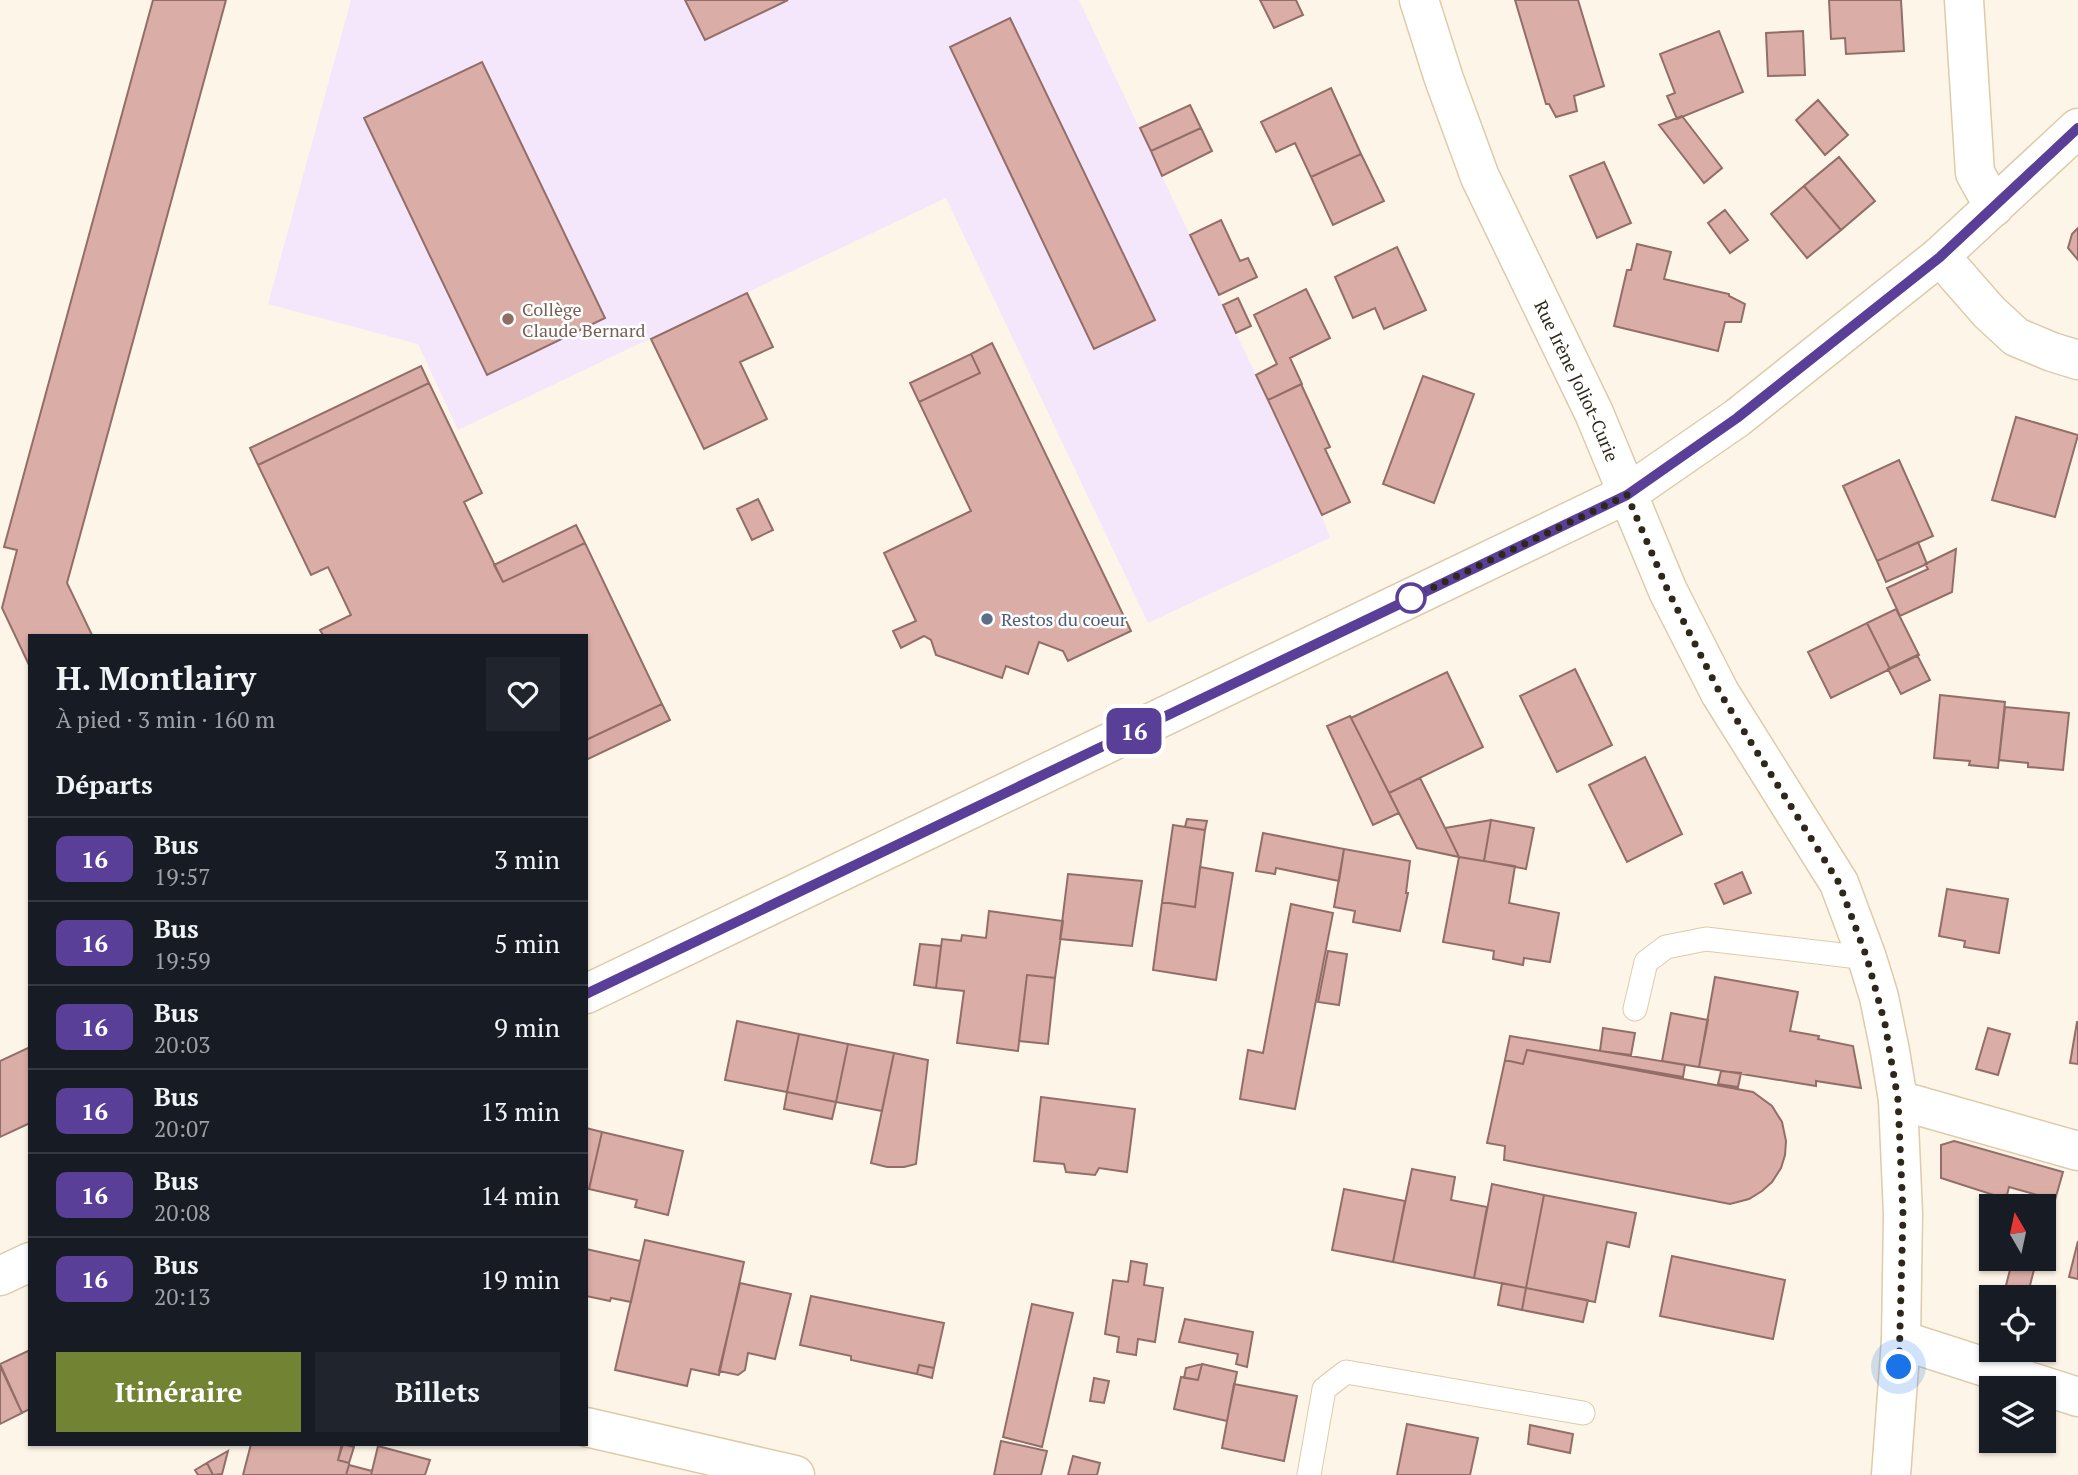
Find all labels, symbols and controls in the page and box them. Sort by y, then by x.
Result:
street label: Rue Irène Joliot-Curie [1529,296,1625,465]
place label: Collège Claude Bernard [522,297,646,342]
marker: Collège Claude Bernard [500,311,516,327]
unlabelled marker [1396,583,1426,613]
place label: Restos du coeur [1001,607,1127,631]
marker: Restos du coeur [979,611,995,627]
text: H. Montlairy [56,656,256,699]
button: heart [486,657,560,731]
text: À pied · 3 min · 160 m [56,704,275,735]
line badge: 16 [1102,708,1166,754]
text: 16 [1120,715,1148,747]
text: Départs [56,767,153,801]
text: Bus [154,827,199,861]
text: 3 min [494,842,560,876]
text: 16 [81,843,108,875]
text: 19:57 [154,861,211,892]
text: Bus [154,911,199,945]
text: 5 min [494,926,560,960]
text: 16 [81,927,108,959]
text: 19:59 [154,945,211,976]
text: Bus [154,995,199,1029]
text: 9 min [494,1010,560,1044]
text: 16 [81,1011,108,1043]
text: 20:03 [154,1029,211,1060]
text: Bus [154,1079,199,1113]
text: 13 min [480,1094,560,1128]
text: 16 [81,1095,108,1127]
text: 20:07 [154,1113,211,1144]
text: Bus [154,1163,199,1197]
text: 14 min [480,1178,560,1212]
text: 16 [81,1179,108,1211]
north arrow [1979,1194,2056,1270]
map controls [1979,1194,2056,1453]
text: 20:08 [154,1197,211,1228]
text: Bus [154,1247,199,1281]
text: 19 min [480,1262,560,1296]
text: 16 [81,1263,108,1295]
text: 20:13 [154,1281,211,1312]
button: locate [1979,1285,2056,1362]
your location [1881,1349,1916,1384]
button: Itinéraire [56,1352,301,1432]
button: Billets [315,1352,560,1432]
button: layers [1979,1376,2056,1453]

